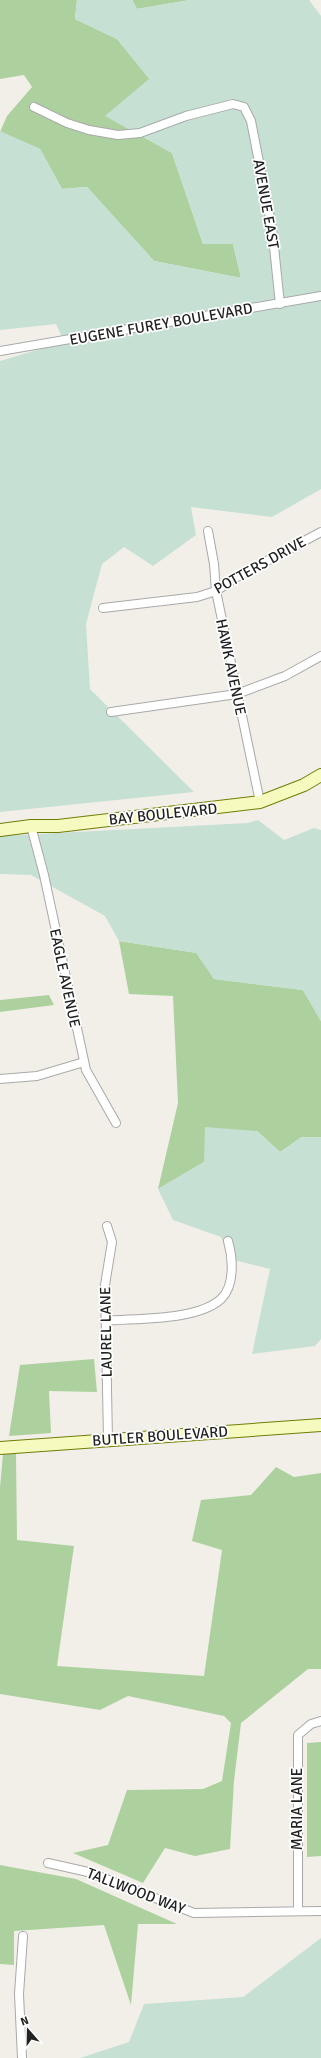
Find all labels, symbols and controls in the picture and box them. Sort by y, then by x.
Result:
street label: AVENUE EAST [249,158,283,251]
street label: EUGENE FUREY BOULEVARD [68,299,254,349]
street label: POTTERS DRIVE [211,532,309,598]
street label: HAWK AVENUE [212,617,250,717]
street label: BAY BOULEVARD [108,799,218,829]
street label: EAGLE AVENUE [46,927,84,1029]
street label: LAUREL LANE [96,1287,116,1377]
street label: BUTLER BOULEVARD [92,1422,228,1450]
street label: MARIA LANE [288,1768,306,1850]
street label: TALLWOOD WAY [84,1864,188,1918]
north arrow [8,2010,48,2050]
text: N [19,2014,31,2028]

